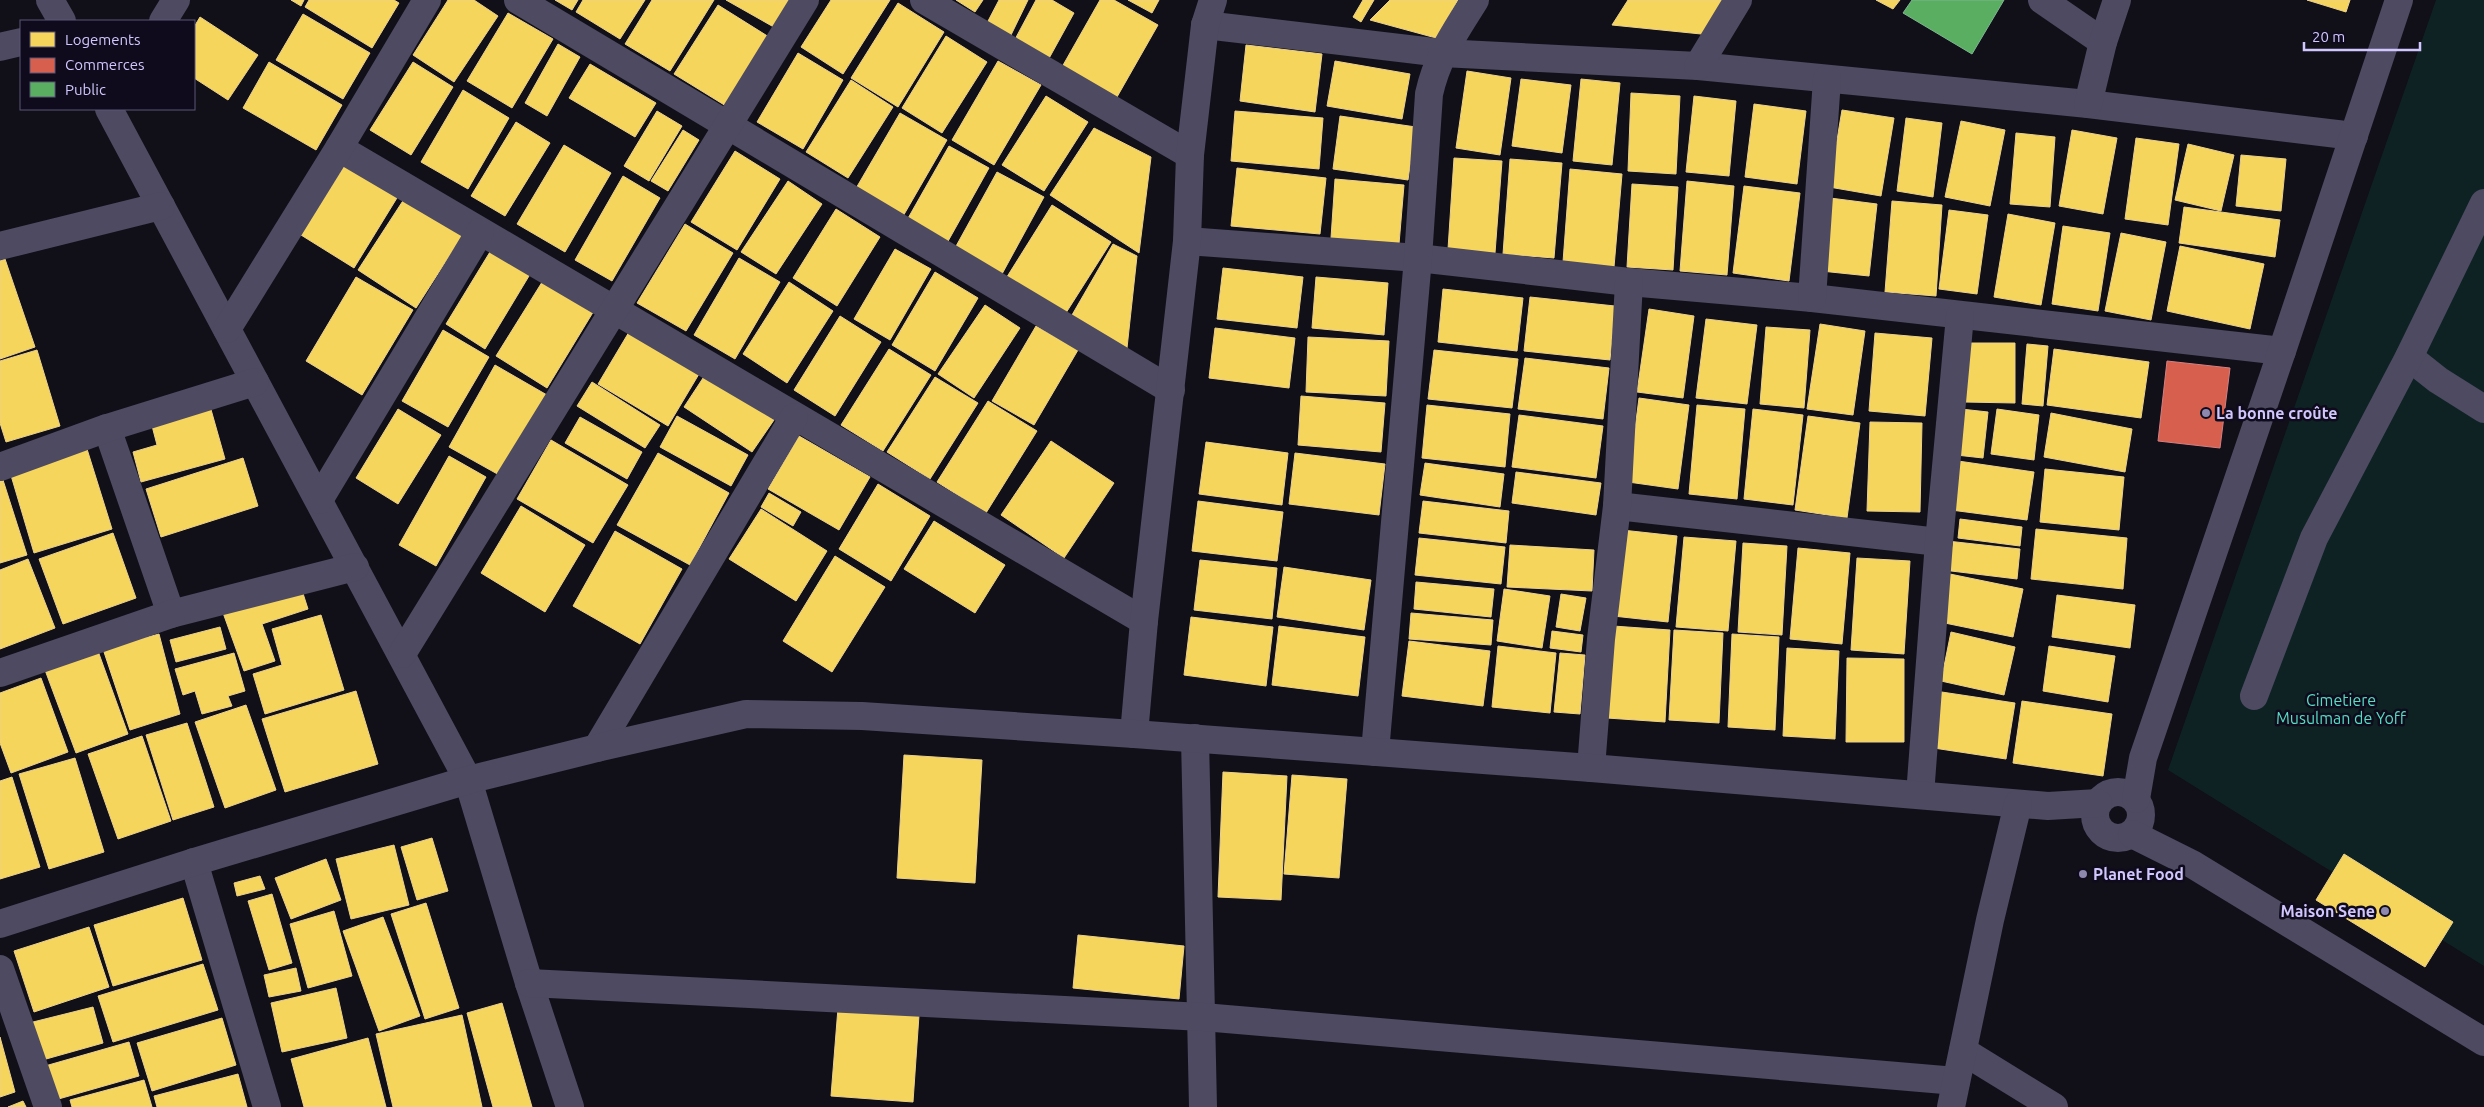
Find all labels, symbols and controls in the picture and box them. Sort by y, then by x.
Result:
legend [20,20,195,110]
scale bar [2304,20,2420,52]
text: 20 m [2312,28,2345,45]
text: Logements [65,31,141,48]
text: Commerces [65,56,145,73]
text: Public [65,81,106,98]
place label: La bonne croûte [2216,404,2338,422]
marker: La bonne croûte [2200,407,2212,419]
park label: Cimetiere Musulman de Yoff [2276,691,2407,727]
place label: Planet Food [2093,865,2184,883]
marker: Planet Food [2077,868,2089,880]
place label: Maison Sene [2280,902,2375,920]
marker: Maison Sene [2379,905,2391,917]

